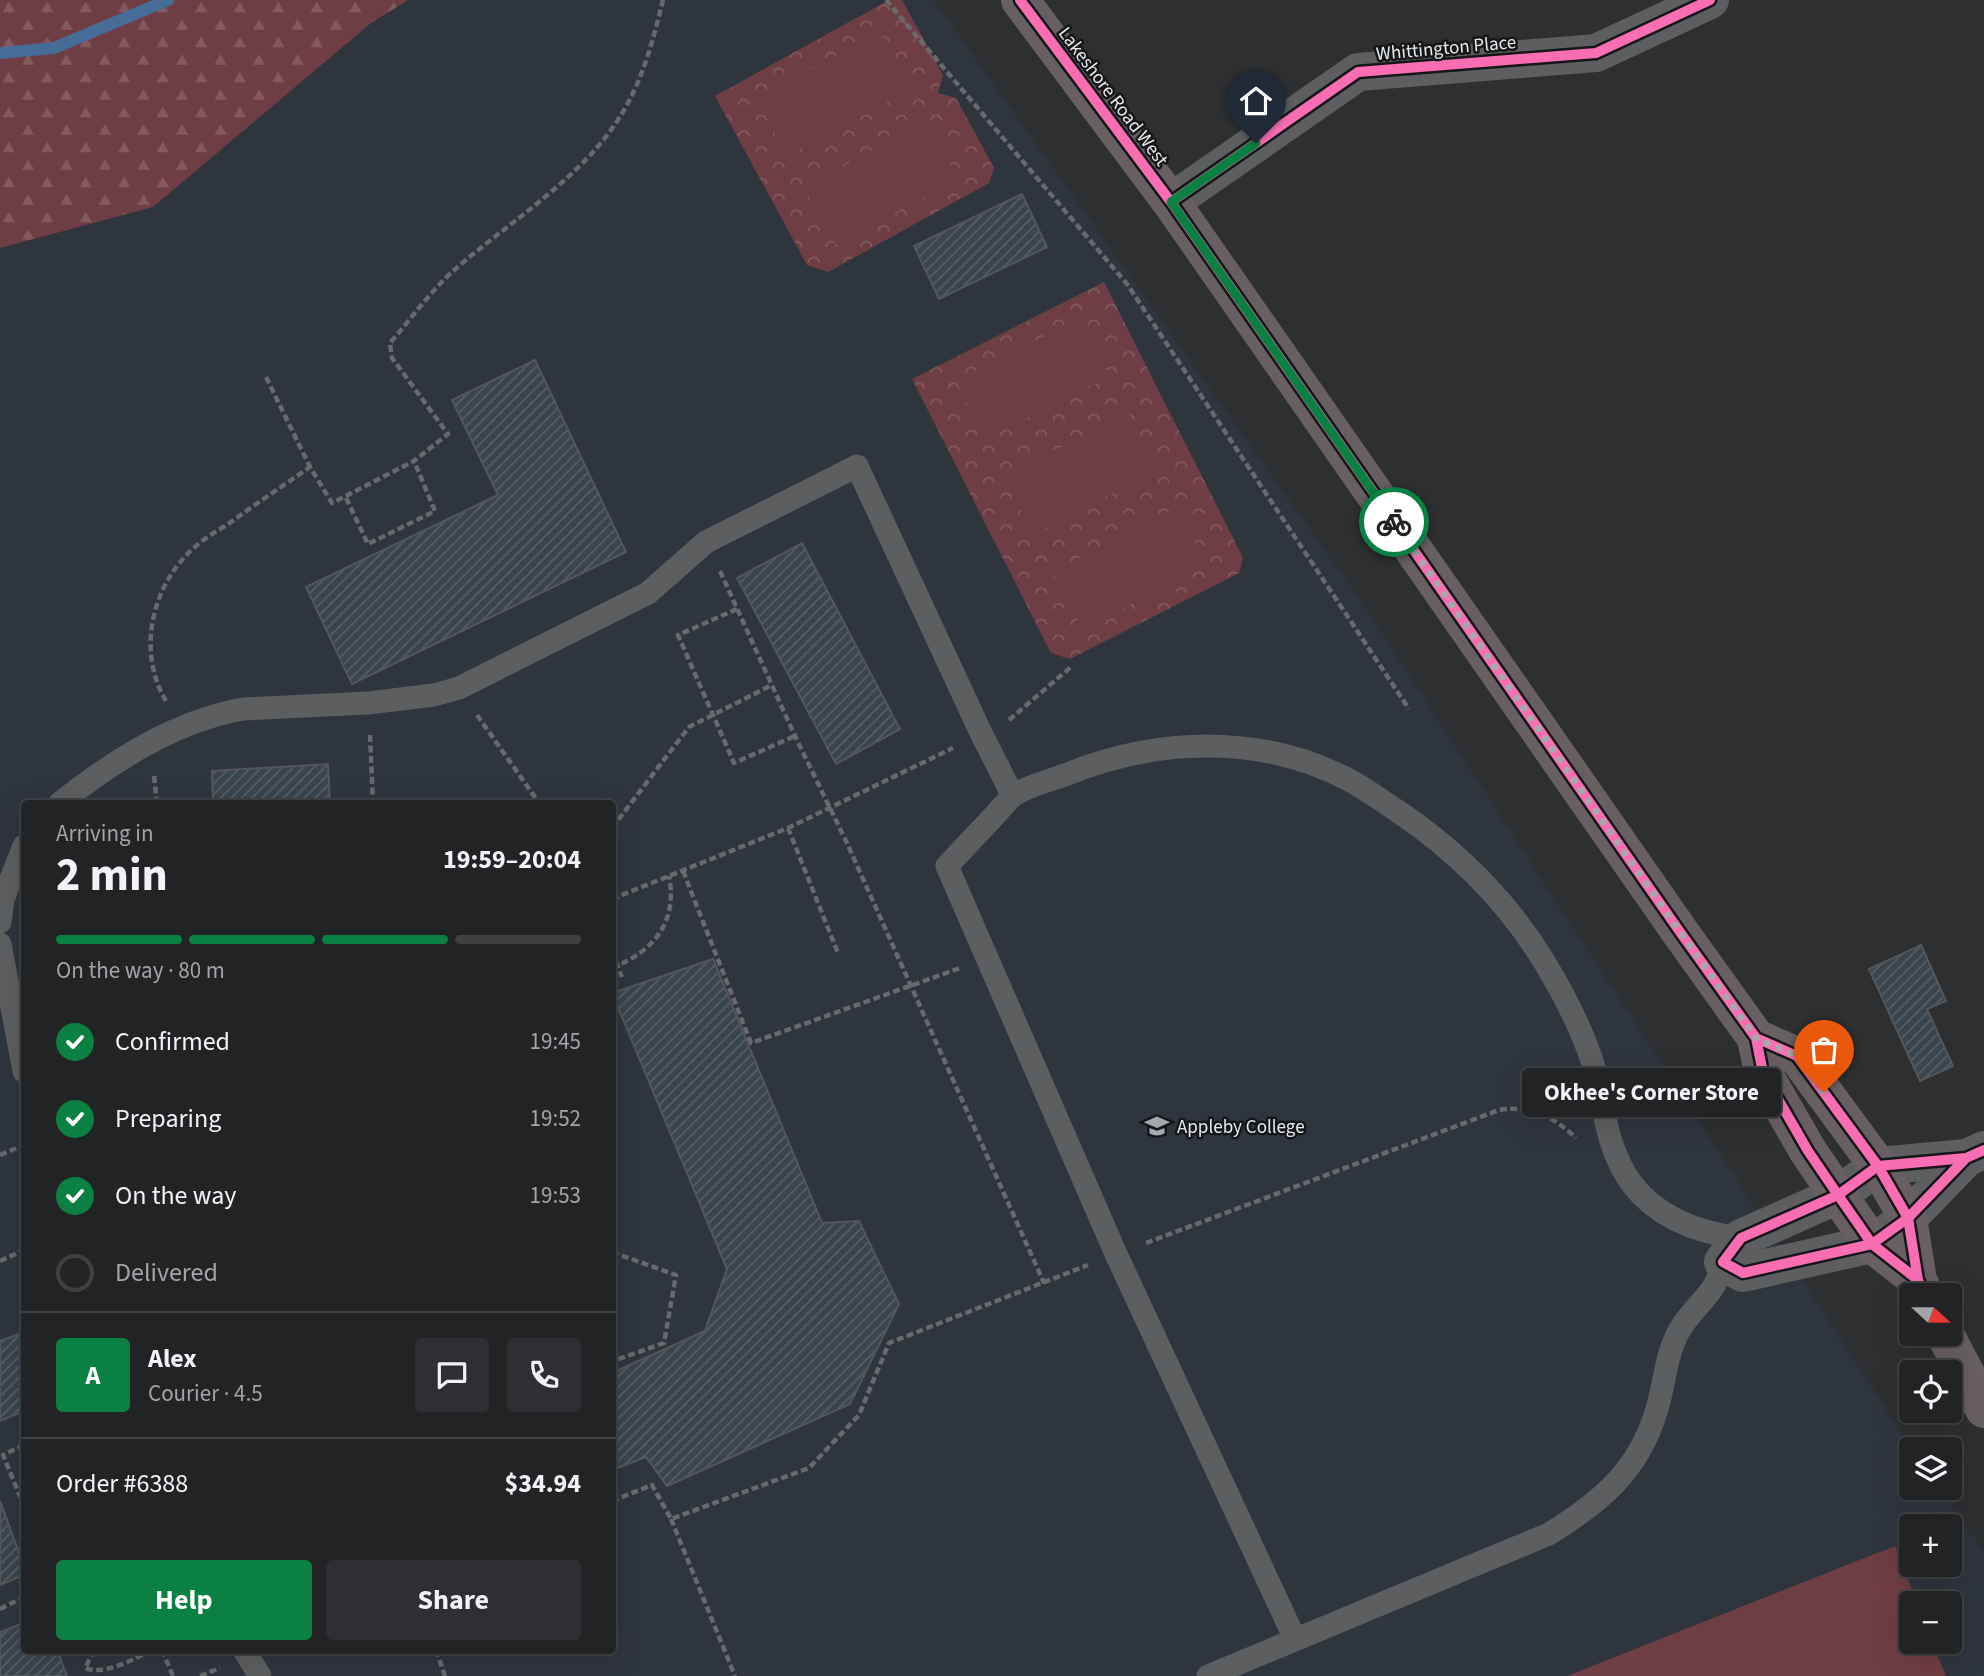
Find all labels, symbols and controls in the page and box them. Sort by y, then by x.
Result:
street label: Lakeshore Road West [1051,22,1175,173]
street label: Whittington Place [1375,29,1517,68]
pin [1226,71,1286,143]
icon: home [1237,82,1275,120]
courier [1359,487,1429,557]
icon: bike [1375,503,1413,541]
text: Arriving in [56,817,154,850]
text: 19:59–20:04 [443,841,581,878]
text: 2 min [56,843,168,908]
text: On the way · 80 m [56,954,225,987]
pin [1794,1020,1854,1092]
icon: check [56,1023,94,1061]
text: Confirmed [115,1023,230,1060]
text: 19:45 [530,1025,581,1058]
icon: bag [1805,1031,1843,1069]
callout: Okhee's Corner Store [1523,1068,1782,1116]
text: Okhee's Corner Store [1544,1076,1759,1109]
icon: check [56,1100,94,1138]
text: Preparing [115,1100,221,1137]
text: 19:52 [530,1102,581,1135]
school or university icon: Appleby College [1143,1112,1171,1140]
place label: Appleby College [1177,1114,1305,1141]
icon: check [56,1177,94,1215]
text: On the way [115,1177,236,1214]
text: 19:53 [530,1179,581,1212]
text: Delivered [115,1254,218,1291]
north arrow [1899,1283,1962,1346]
map controls [1899,1283,1962,1654]
button: chat [415,1338,489,1412]
button: phone [507,1338,581,1412]
text: Alex [148,1340,197,1377]
text: A [86,1357,100,1394]
button: locate [1899,1360,1962,1423]
text: Courier · 4.5 [148,1377,263,1410]
button: layers [1899,1437,1962,1500]
text: Order #6388 [56,1465,188,1502]
text: $34.94 [505,1465,581,1502]
button: + [1899,1514,1962,1577]
button: Help [56,1560,312,1640]
button: Share [326,1560,581,1640]
button: − [1899,1591,1962,1654]

